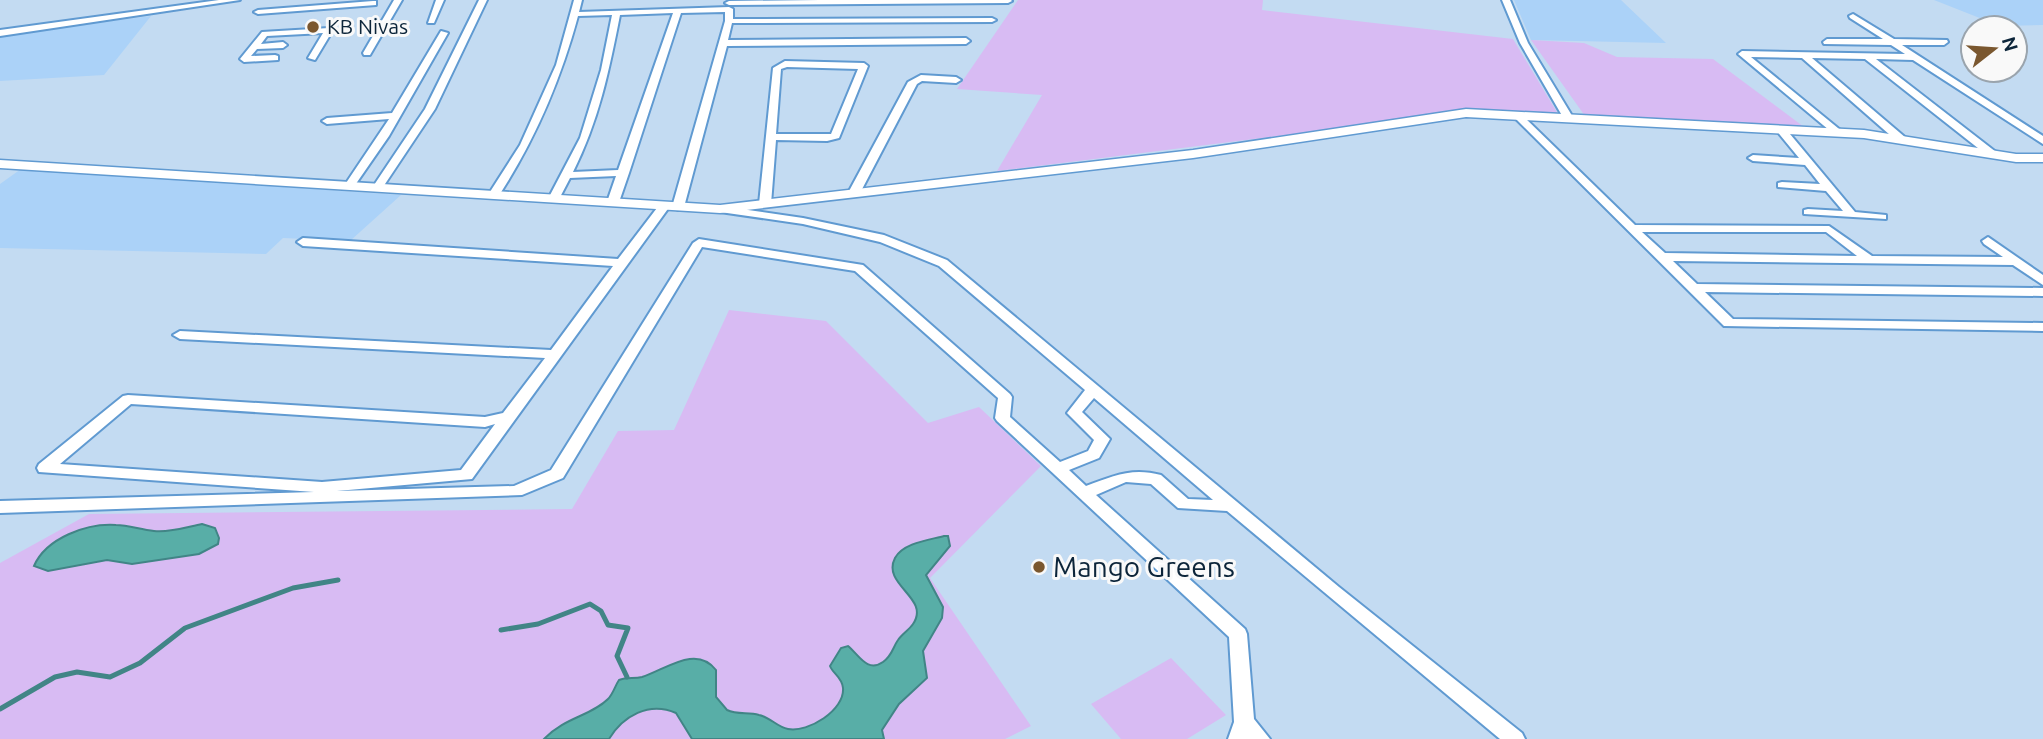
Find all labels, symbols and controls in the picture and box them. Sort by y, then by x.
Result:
place label: KB Nivas [327,14,408,38]
north arrow [1959,14,2029,84]
marker: KB Nivas [305,19,321,35]
text: N [1998,34,2023,54]
place label: Mango Greens [1053,551,1235,582]
marker: Mango Greens [1031,559,1047,575]

